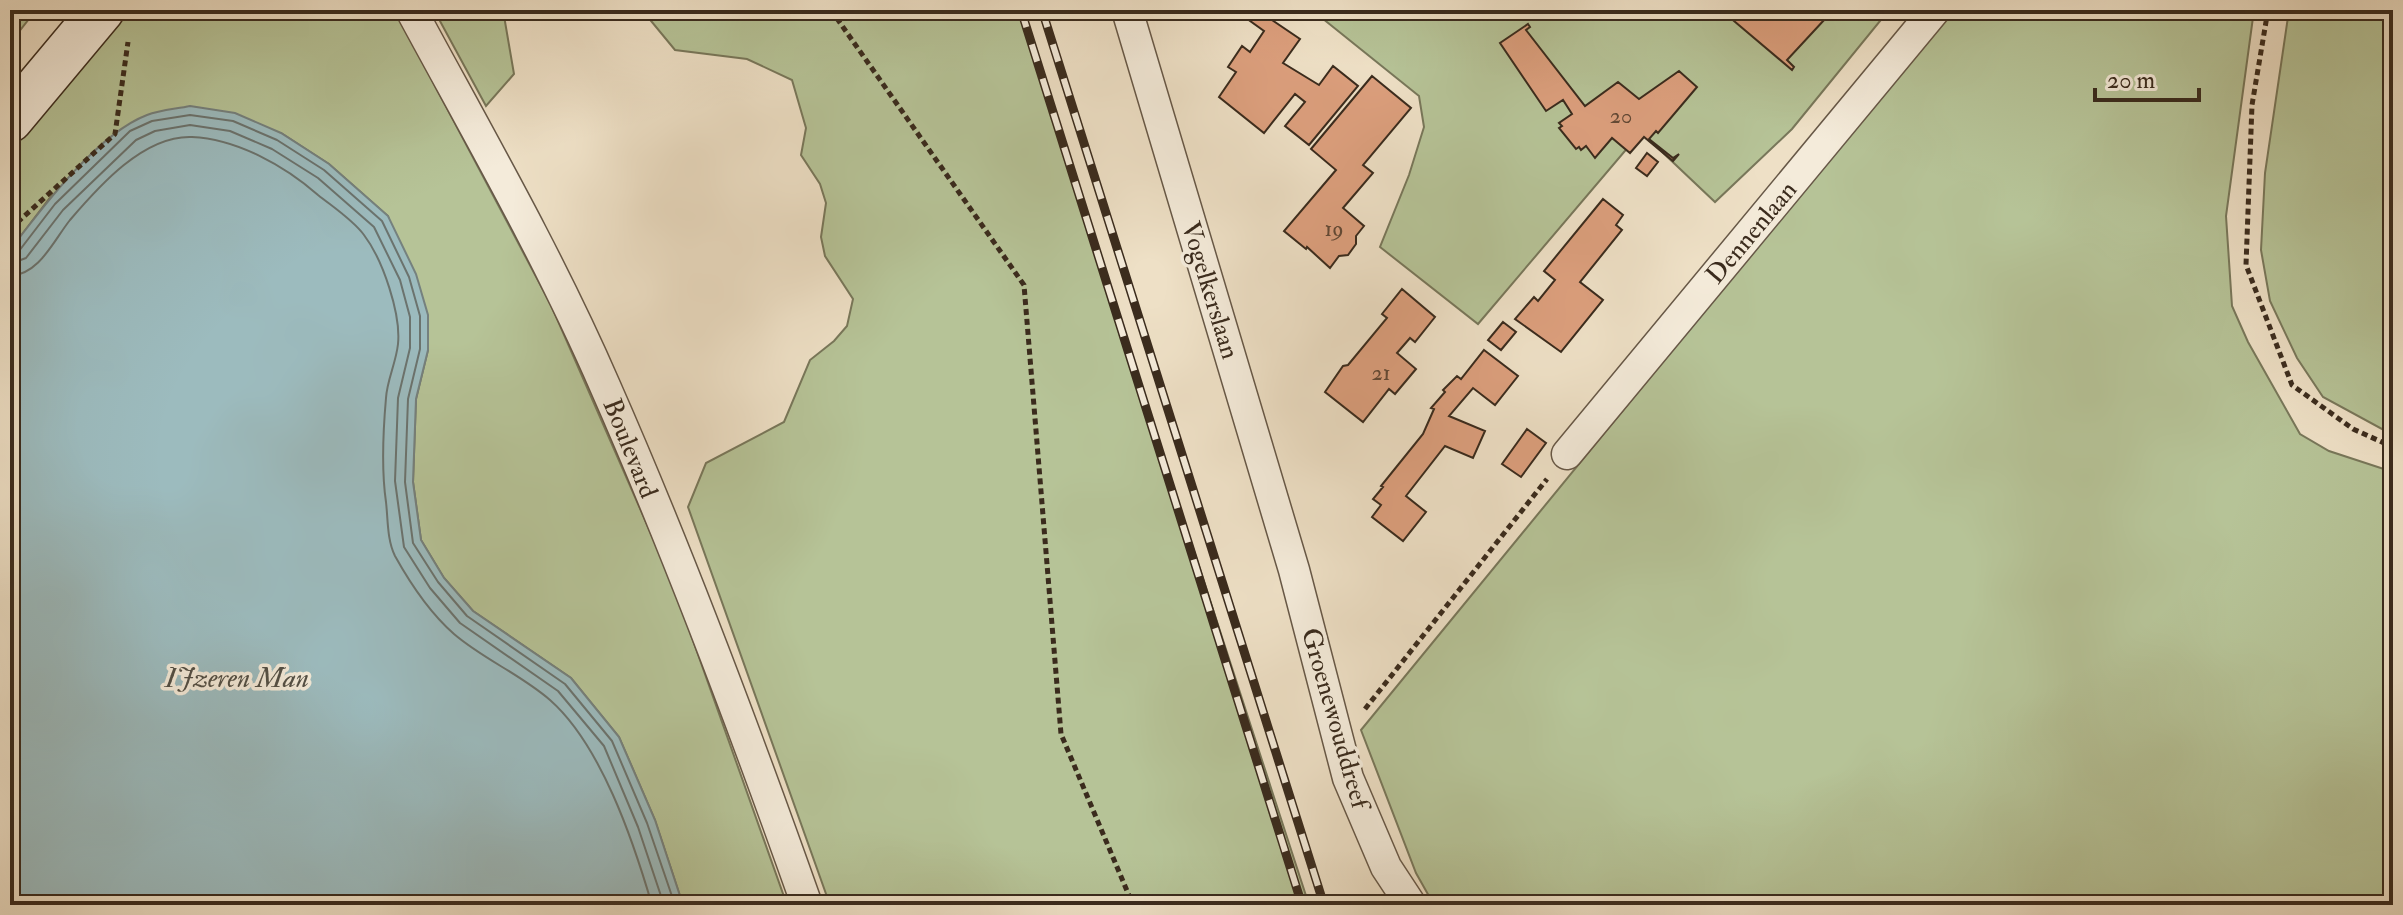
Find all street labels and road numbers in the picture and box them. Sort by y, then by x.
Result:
street label: Dennenlaan [1699,175,1804,291]
street label: Vogelkerslaan [1174,218,1246,363]
street label: Boulevard [596,394,665,503]
street label: Groenewouddreef [1294,624,1377,816]

